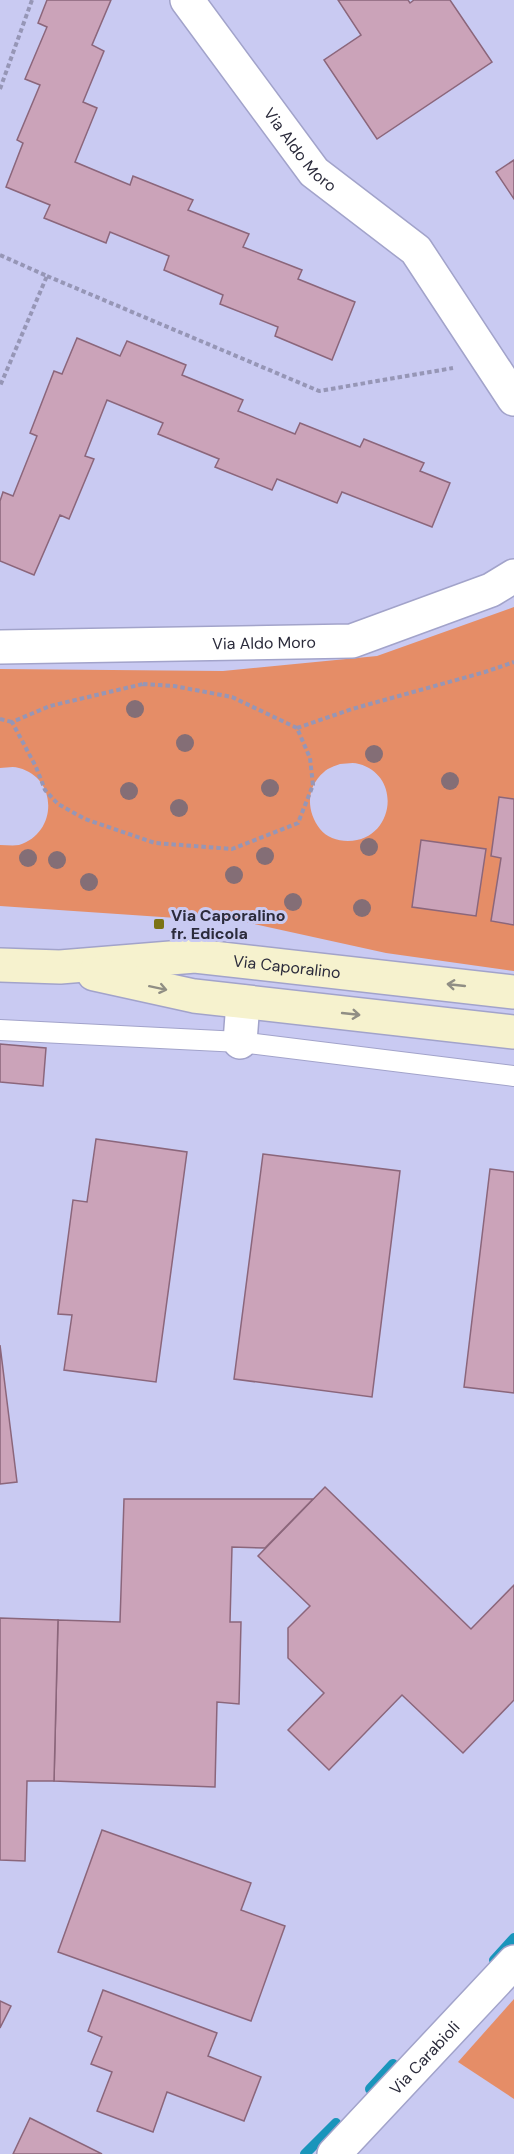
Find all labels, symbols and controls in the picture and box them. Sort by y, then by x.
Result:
street label: Via Aldo Moro [259,103,341,196]
street label: Via Aldo Moro [212,631,316,654]
place label: Via Caporalino fr. Edicola [171,905,285,944]
marker: Via Caporalino fr. Edicola [152,917,166,931]
street label: Via Caporalino [232,950,342,983]
one-way arrow [446,979,466,990]
one-way arrow [148,983,168,994]
one-way arrow [341,1009,361,1020]
street label: Via Carabioli [385,2017,464,2099]

